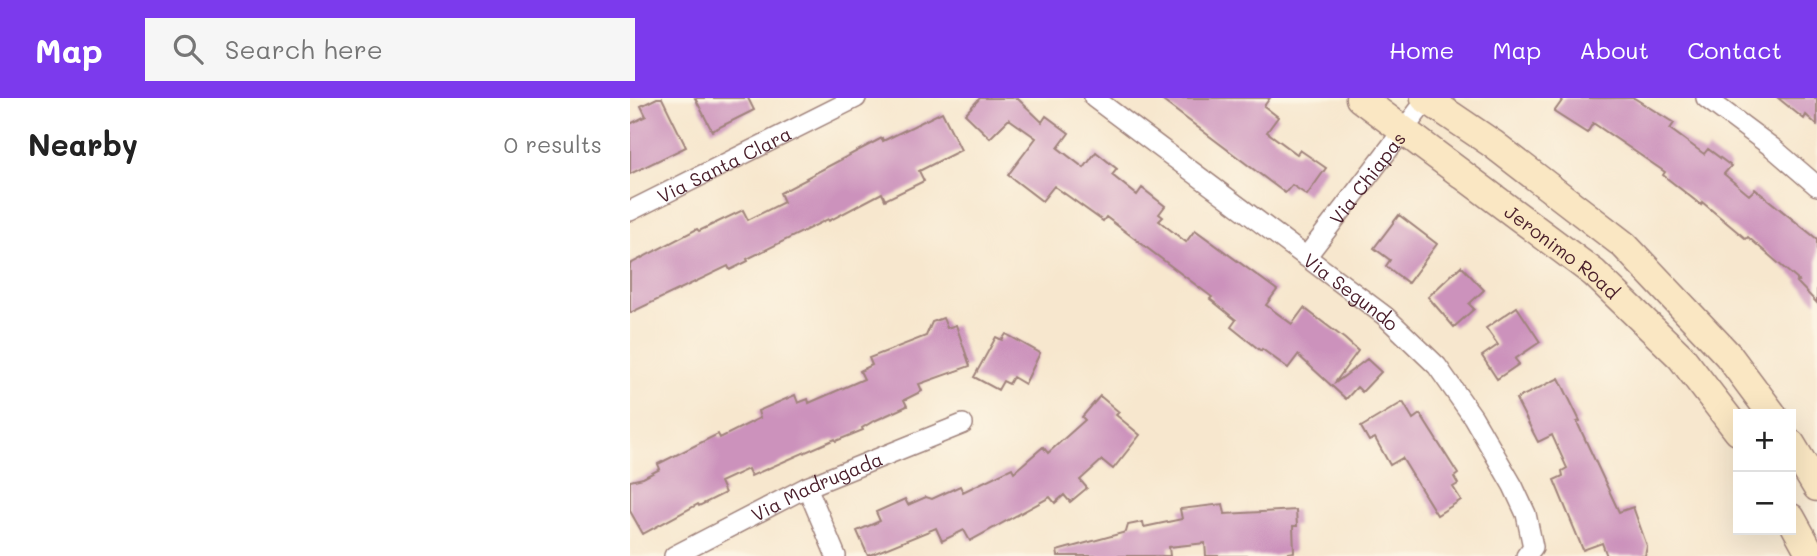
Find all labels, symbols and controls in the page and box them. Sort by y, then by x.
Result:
search box [145,18,635,81]
text: Map [35,28,103,71]
icon: search [169,30,207,68]
text: Search here [225,32,383,66]
text: Home [1389,34,1454,65]
text: Map [1492,34,1541,65]
text: About [1579,34,1649,65]
text: Contact [1687,34,1782,65]
street label: Via Santa Clara [653,120,795,208]
text: Nearby [28,124,138,164]
street label: Via Chiapas [1323,126,1411,229]
text: 0 results [504,129,602,159]
street label: Jeronimo Road [1500,198,1625,304]
street label: Via Segundo [1299,247,1405,336]
map controls [1733,409,1796,535]
button: + [1733,409,1796,472]
street label: Via Madrugada [746,445,886,527]
button: − [1733,472,1796,535]

